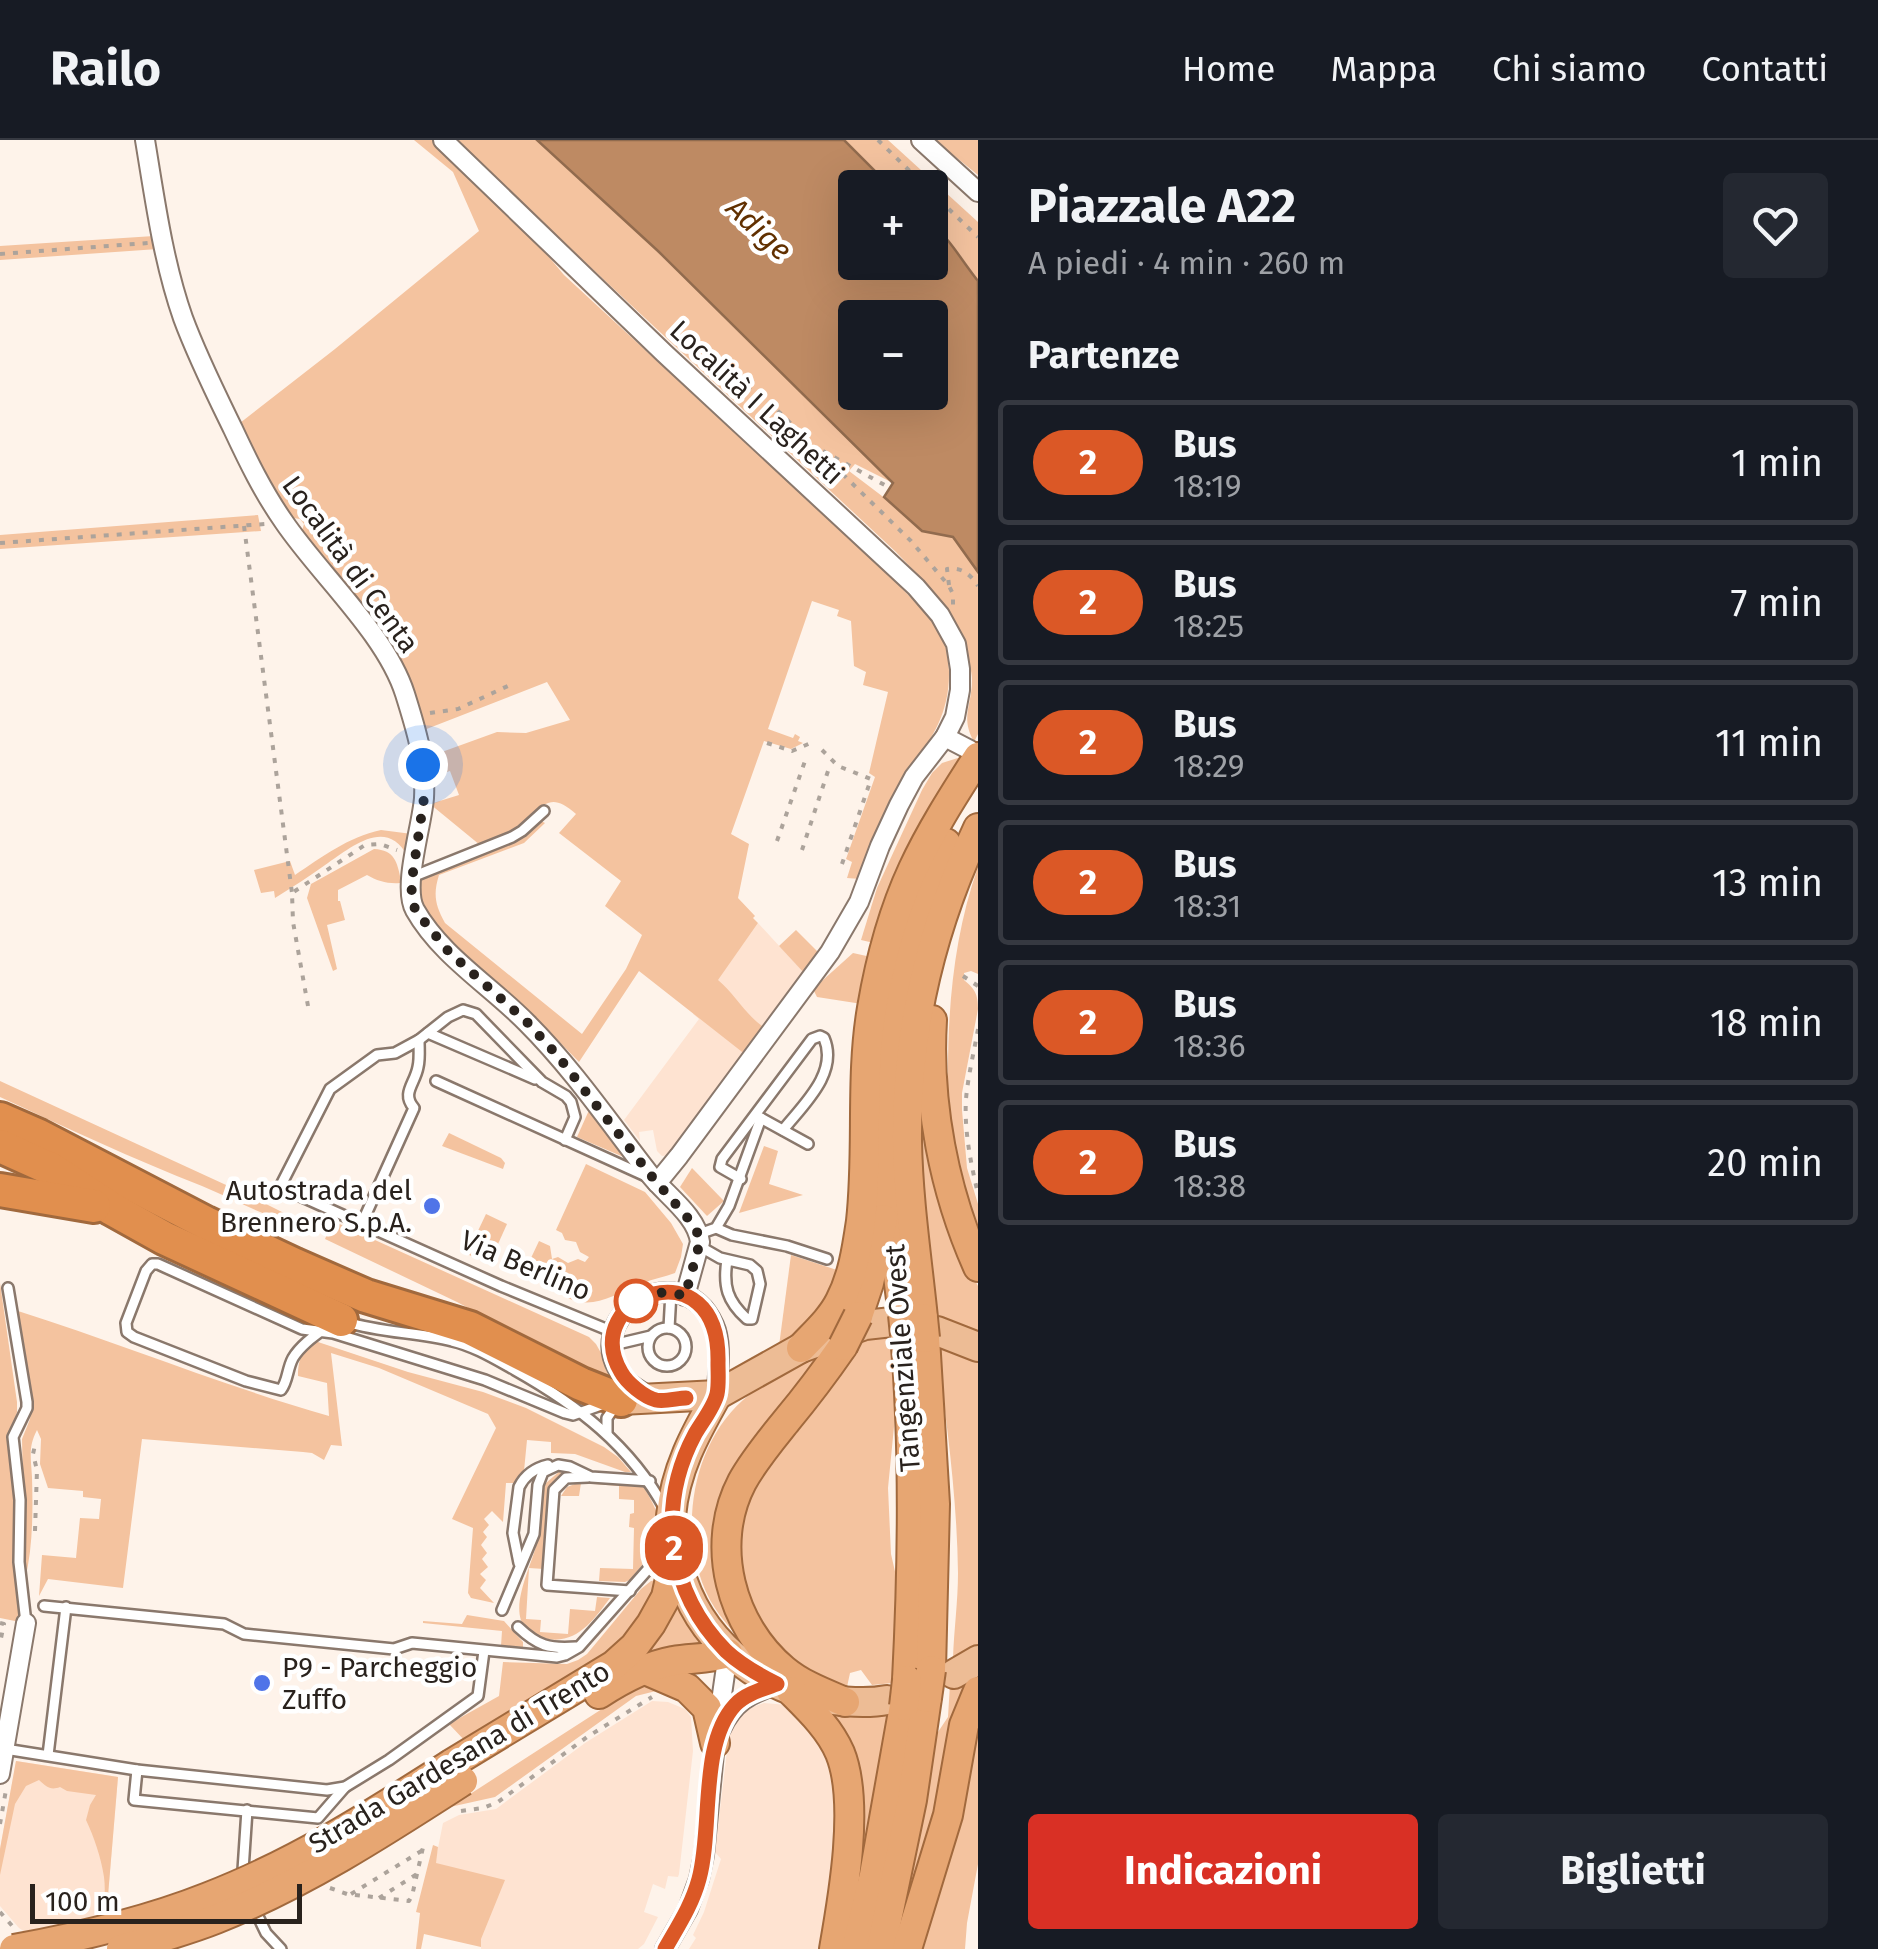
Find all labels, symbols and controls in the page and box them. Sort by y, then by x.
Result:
text: Railo [50,40,161,98]
text: Home [1182,48,1275,90]
text: Mappa [1330,48,1437,90]
text: Chi siamo [1492,48,1647,90]
text: Contatti [1702,48,1828,90]
map controls [838,170,948,410]
button: + [838,170,948,280]
button: heart [1723,173,1828,278]
text: Piazzale A22 [1028,177,1296,235]
water label: Adige [718,189,799,268]
text: A piedi · 4 min · 260 m [1028,244,1345,282]
button: − [838,300,948,410]
street label: Località I Laghetti [663,314,850,491]
text: Partenze [1028,332,1180,378]
text: Bus [1173,421,1237,467]
text: 1 min [1731,440,1823,486]
text: 2 [1079,441,1097,483]
text: 18:19 [1173,467,1242,505]
street label: Località di Centa [275,470,426,659]
text: Bus [1173,561,1237,607]
text: 7 min [1731,580,1823,626]
text: 2 [1079,581,1097,623]
text: 18:25 [1173,607,1244,645]
text: Bus [1173,701,1237,747]
text: 11 min [1715,720,1823,766]
text: 2 [1079,721,1097,763]
your location [398,740,448,790]
text: 18:29 [1173,747,1245,785]
text: Bus [1173,841,1237,887]
text: 13 min [1712,860,1823,906]
text: 2 [1079,861,1097,903]
text: 18:31 [1173,887,1241,925]
text: Bus [1173,981,1237,1027]
text: 18 min [1710,1000,1823,1046]
text: 2 [1079,1001,1097,1043]
text: 18:36 [1173,1027,1245,1065]
text: Bus [1173,1121,1237,1167]
text: 20 min [1707,1140,1823,1186]
text: 2 [1079,1141,1097,1183]
text: 18:38 [1173,1167,1246,1205]
place label: Autostrada del Brennero S.p.A. [220,1174,412,1239]
marker: Autostrada del Brennero S.p.A. [421,1195,443,1217]
street label: Via Berlino [456,1223,596,1308]
street label: Tangenziale Ovest [878,1242,927,1473]
unlabelled marker [615,1280,657,1322]
line badge: 2 [642,1516,706,1580]
text: 2 [665,1527,683,1569]
place label: P9 - Parcheggio Zuffo [282,1651,477,1716]
street label: Strada Gardesana di Trento [303,1654,616,1860]
marker: P9 - Parcheggio Zuffo [251,1672,273,1694]
button: Indicazioni [1028,1814,1418,1929]
button: Biglietti [1438,1814,1828,1929]
scale bar [30,1879,302,1924]
text: 100 m [45,1885,120,1918]

